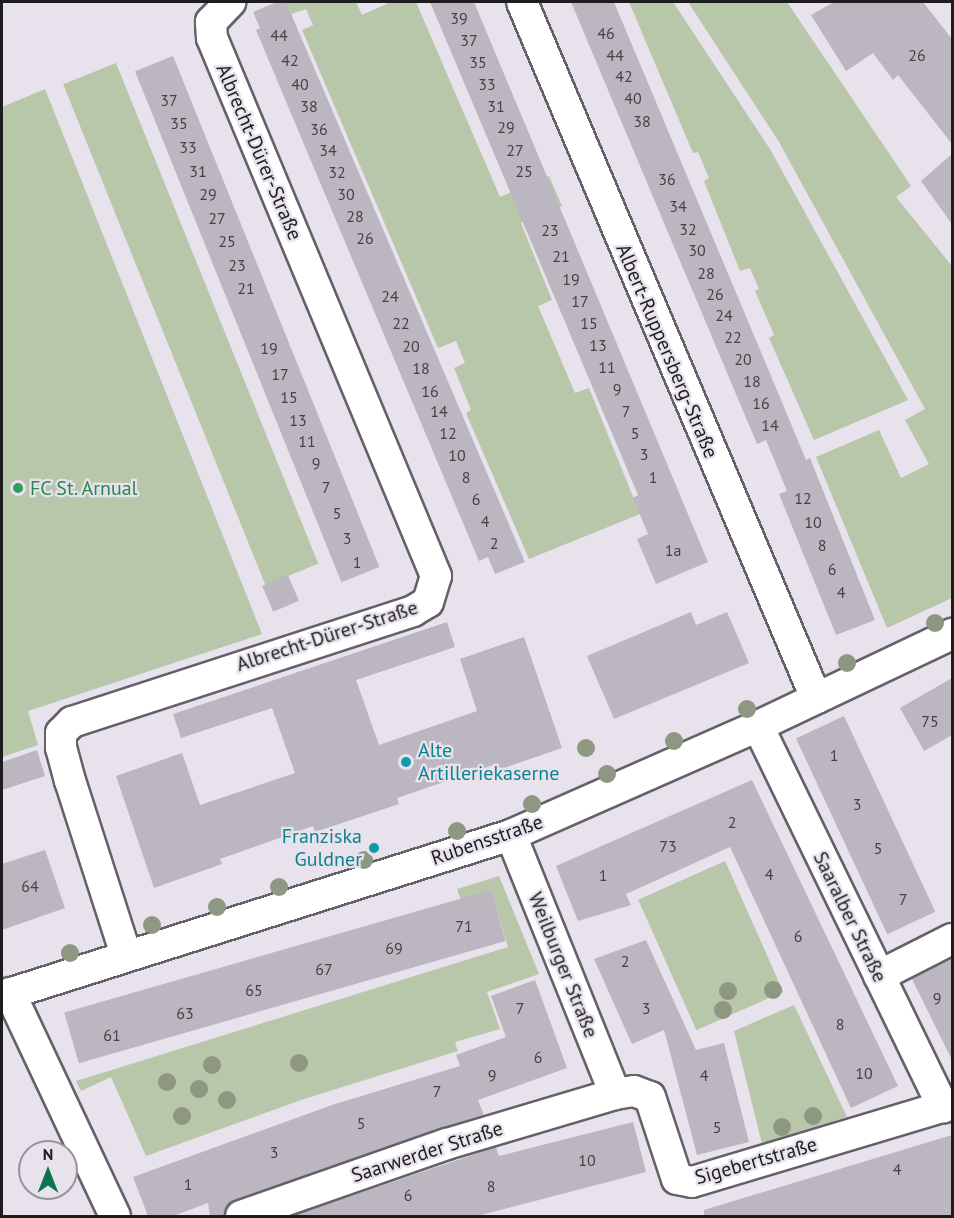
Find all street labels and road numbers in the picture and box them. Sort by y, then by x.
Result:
street label: Albrecht-Dürer-Straße [211,60,307,244]
street label: Albert-Ruppersberg-Straße [611,240,723,462]
street label: Albrecht-Dürer-Straße [233,595,421,677]
street label: Rubensstraße [428,810,546,870]
street label: Saaralber Straße [808,848,892,986]
street label: Weilburger Straße [523,889,603,1041]
street label: Saarwerder Straße [348,1116,506,1188]
street label: Sigebertstraße [692,1132,820,1190]

